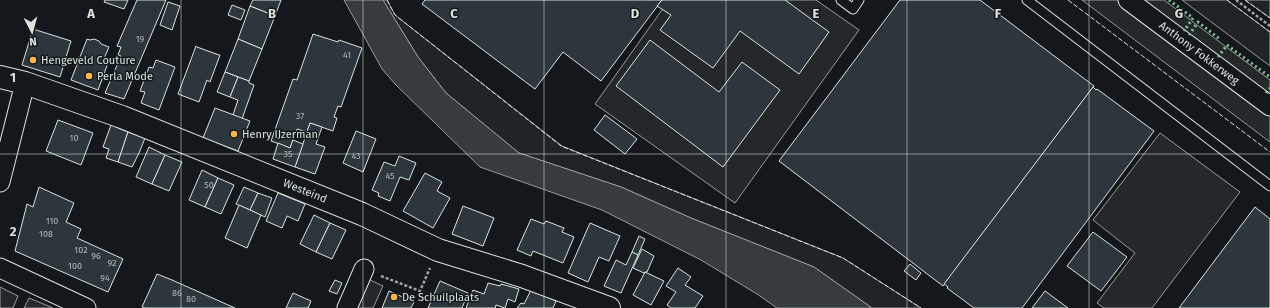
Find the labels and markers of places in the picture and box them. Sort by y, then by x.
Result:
place label: Hengeveld Couture [41,54,136,67]
marker: Hengeveld Couture [28,55,38,65]
place label: Perla Mode [97,70,153,83]
marker: Perla Mode [84,71,94,81]
place label: Henry IJzerman [242,128,318,141]
marker: Henry IJzerman [229,129,239,139]
place label: De Schuilplaats [402,291,479,304]
marker: De Schuilplaats [389,292,399,302]

